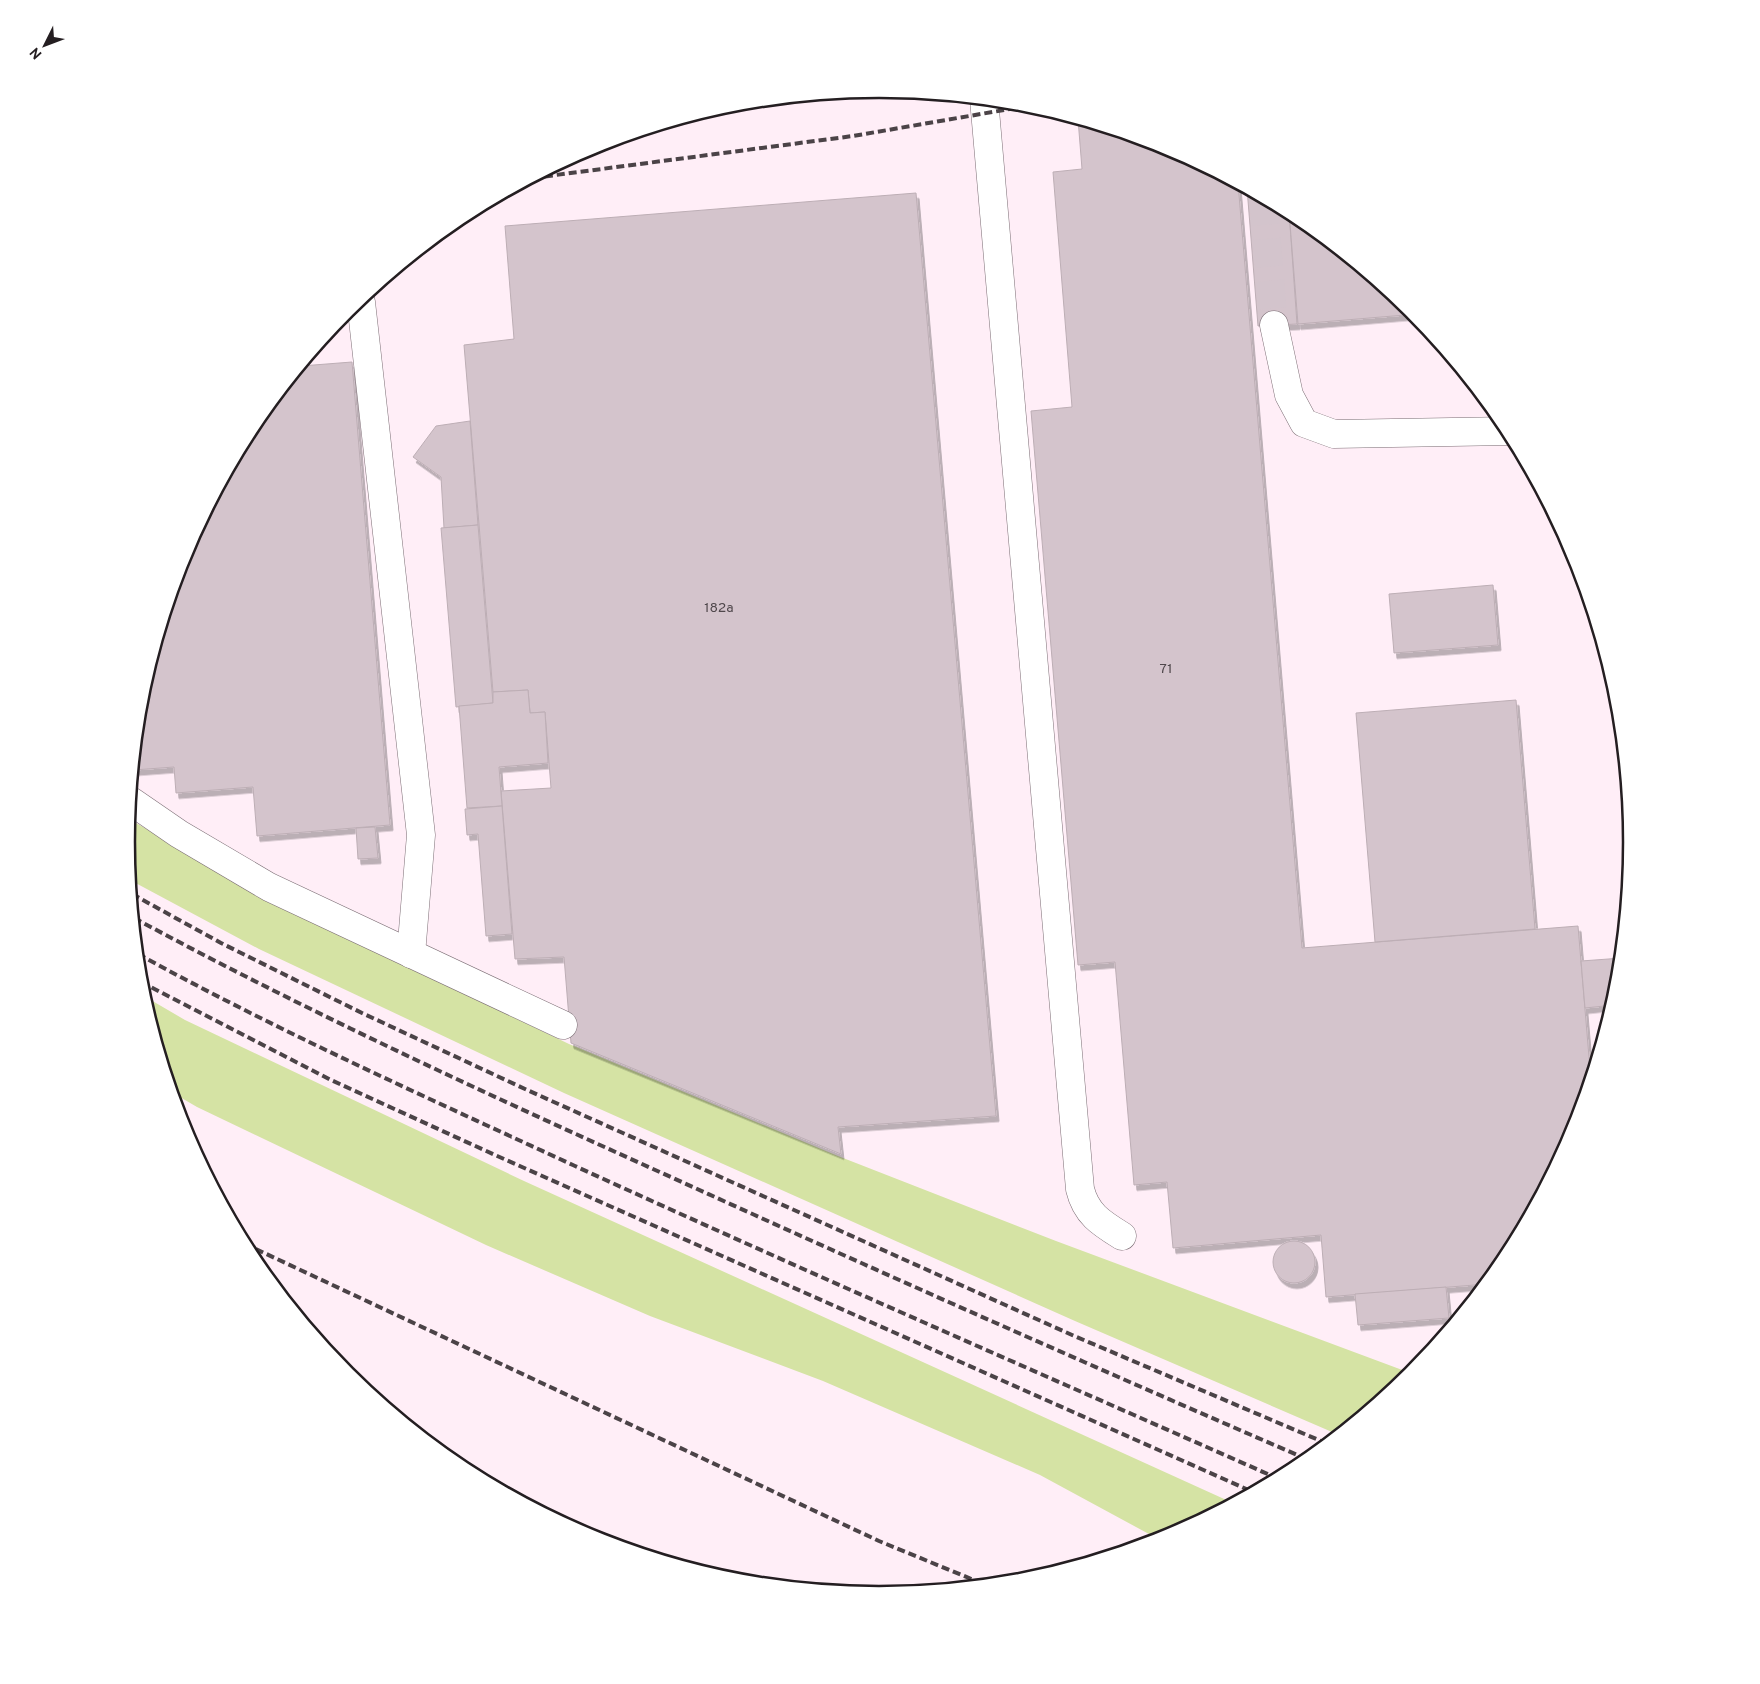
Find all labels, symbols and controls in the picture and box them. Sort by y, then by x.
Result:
north arrow [20,20,70,70]
text: N [27,43,46,62]
house number: 182a [704,600,734,617]
house number: 71 [1160,661,1172,678]

